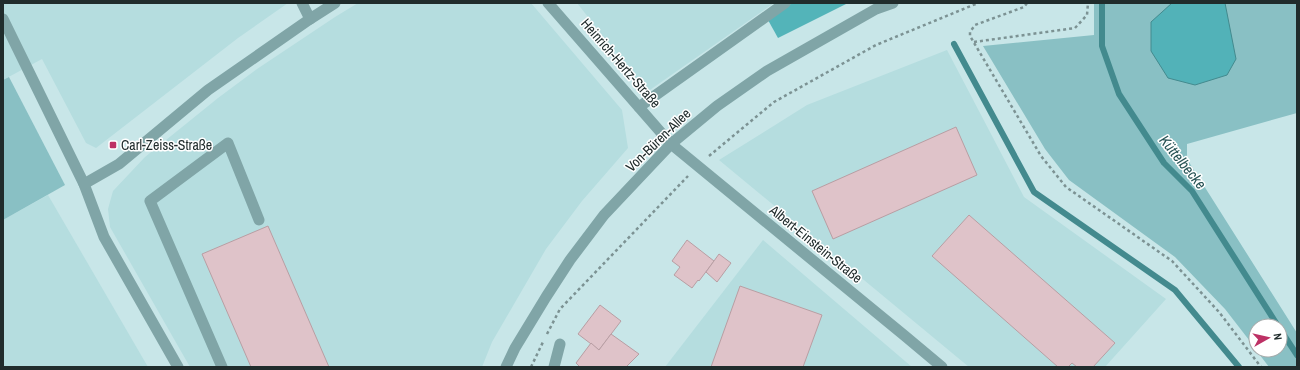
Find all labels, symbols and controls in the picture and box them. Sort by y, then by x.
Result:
street label: Heinrich-Hertz-Straße [577,14,665,112]
street label: Von-Büren-Allee [622,104,694,176]
water label: Küttelbecke [1155,130,1211,194]
place label: Carl-Zeiss-Straße [121,136,212,154]
marker: Carl-Zeiss-Straße [108,140,118,150]
street label: Albert-Einstein-Straße [765,200,866,287]
north arrow [1248,318,1288,358]
text: N [1271,332,1285,341]

